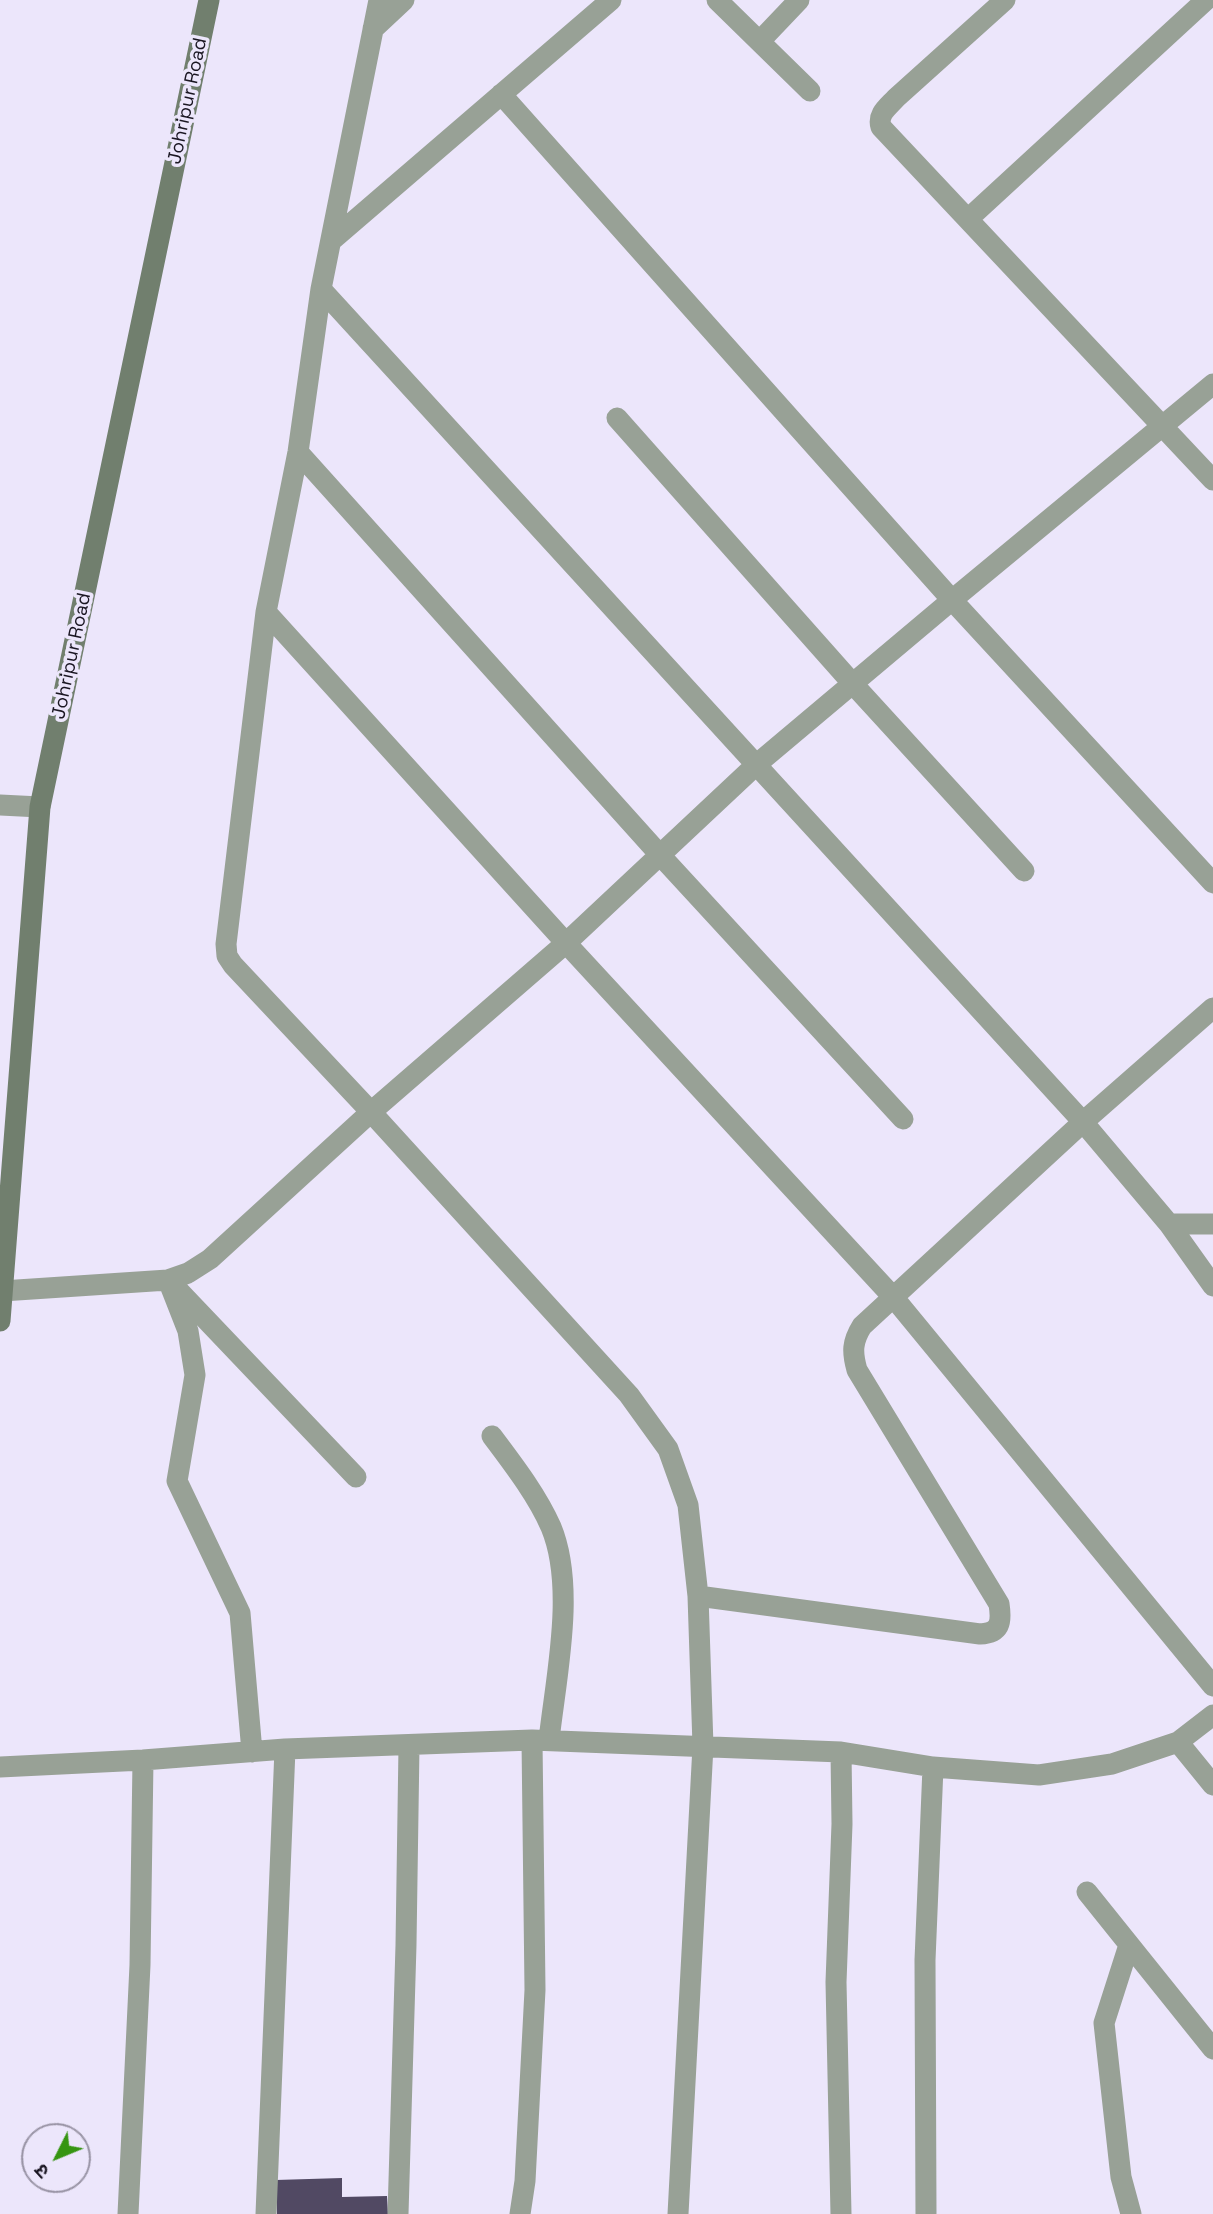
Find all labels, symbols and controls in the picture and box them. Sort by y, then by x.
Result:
street label: Johripur Road [163,36,213,166]
street label: Johripur Road [47,591,97,721]
north arrow [21,2123,91,2193]
text: उ [29,2159,55,2184]

